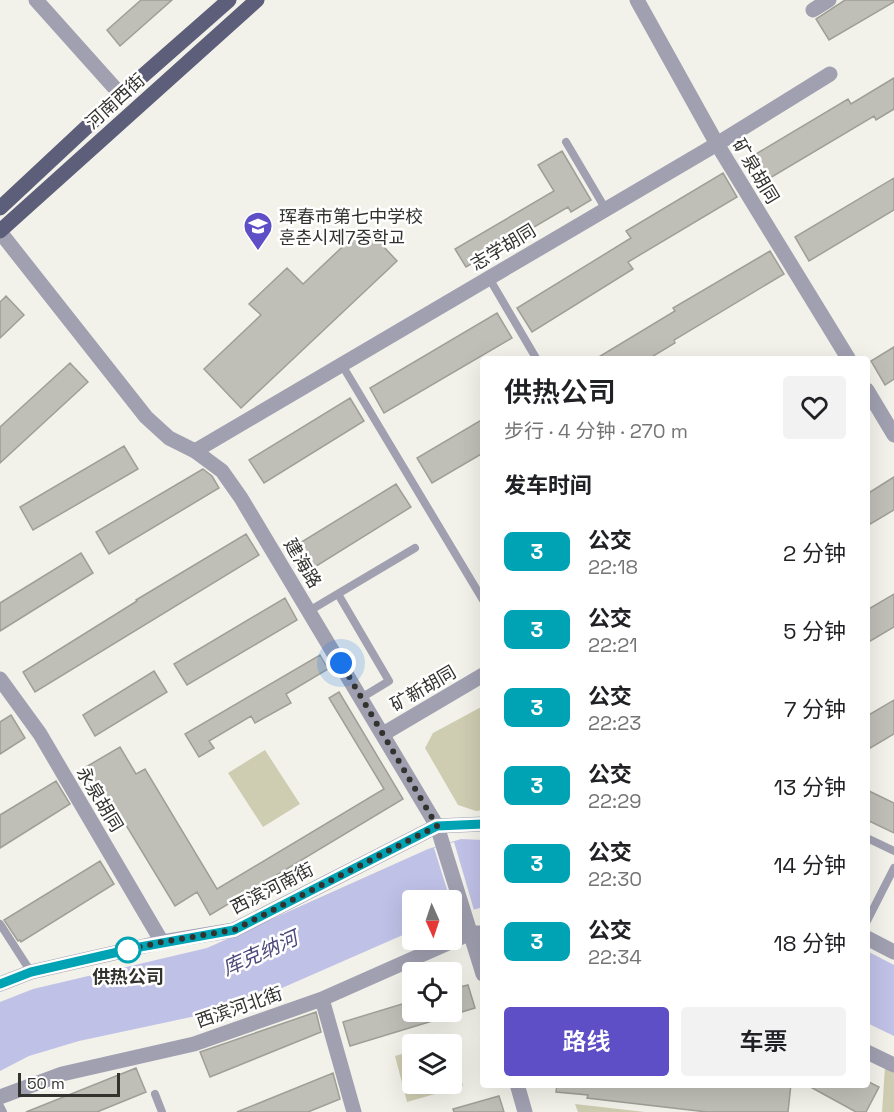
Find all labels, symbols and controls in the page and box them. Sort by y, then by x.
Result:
street label: 河南西街 [81,68,149,134]
street label: 矿泉胡同 [728,134,784,208]
place label: 珲春市第七中学校 훈춘시제7중학교 [279,205,423,249]
school or university icon: 珲春市第七中学校 훈춘시제7중학교 [242,210,274,252]
street label: 志学胡同 [466,219,540,275]
text: 供热公司 [504,374,616,410]
button: heart [783,376,846,439]
text: 步行 · 4 分钟 · 270 m [504,418,688,444]
text: 发车时间 [504,471,592,499]
text: 公交 [588,526,632,554]
street label: 建海路 [279,534,327,592]
text: 3 [531,538,543,565]
text: 2 分钟 [783,539,846,567]
text: 22:18 [588,554,638,580]
text: 公交 [588,604,632,632]
text: 3 [531,616,543,643]
text: 5 分钟 [783,617,846,645]
text: 22:21 [588,632,638,658]
your location [326,648,356,678]
street label: 矿新胡同 [386,660,460,716]
text: 公交 [588,682,632,710]
text: 3 [531,694,543,721]
text: 7 分钟 [784,695,846,723]
text: 22:23 [588,710,641,736]
text: 公交 [588,760,632,788]
street label: 永泉胡同 [72,762,128,836]
text: 3 [531,772,543,799]
text: 13 分钟 [774,773,846,801]
text: 22:29 [588,788,641,814]
text: 公交 [588,838,632,866]
text: 3 [531,850,543,877]
text: 14 分钟 [773,851,846,879]
street label: 西滨河南街 [227,857,317,919]
text: 22:30 [588,866,642,892]
north arrow [402,890,462,950]
map controls [402,890,462,1094]
text: 公交 [588,916,632,944]
water label: 库克纳河 [218,923,305,981]
text: 3 [531,928,543,955]
text: 18 分钟 [773,929,846,957]
marker: 供热公司 [115,937,141,963]
text: 22:34 [588,944,642,970]
button: locate [402,962,462,1022]
place label: 供热公司 [92,965,164,988]
street label: 西滨河北街 [193,981,285,1033]
button: 路线 [504,1007,669,1076]
button: 车票 [681,1007,846,1076]
button: layers [402,1034,462,1094]
scale bar [18,1070,120,1098]
text: 50 m [27,1073,65,1094]

